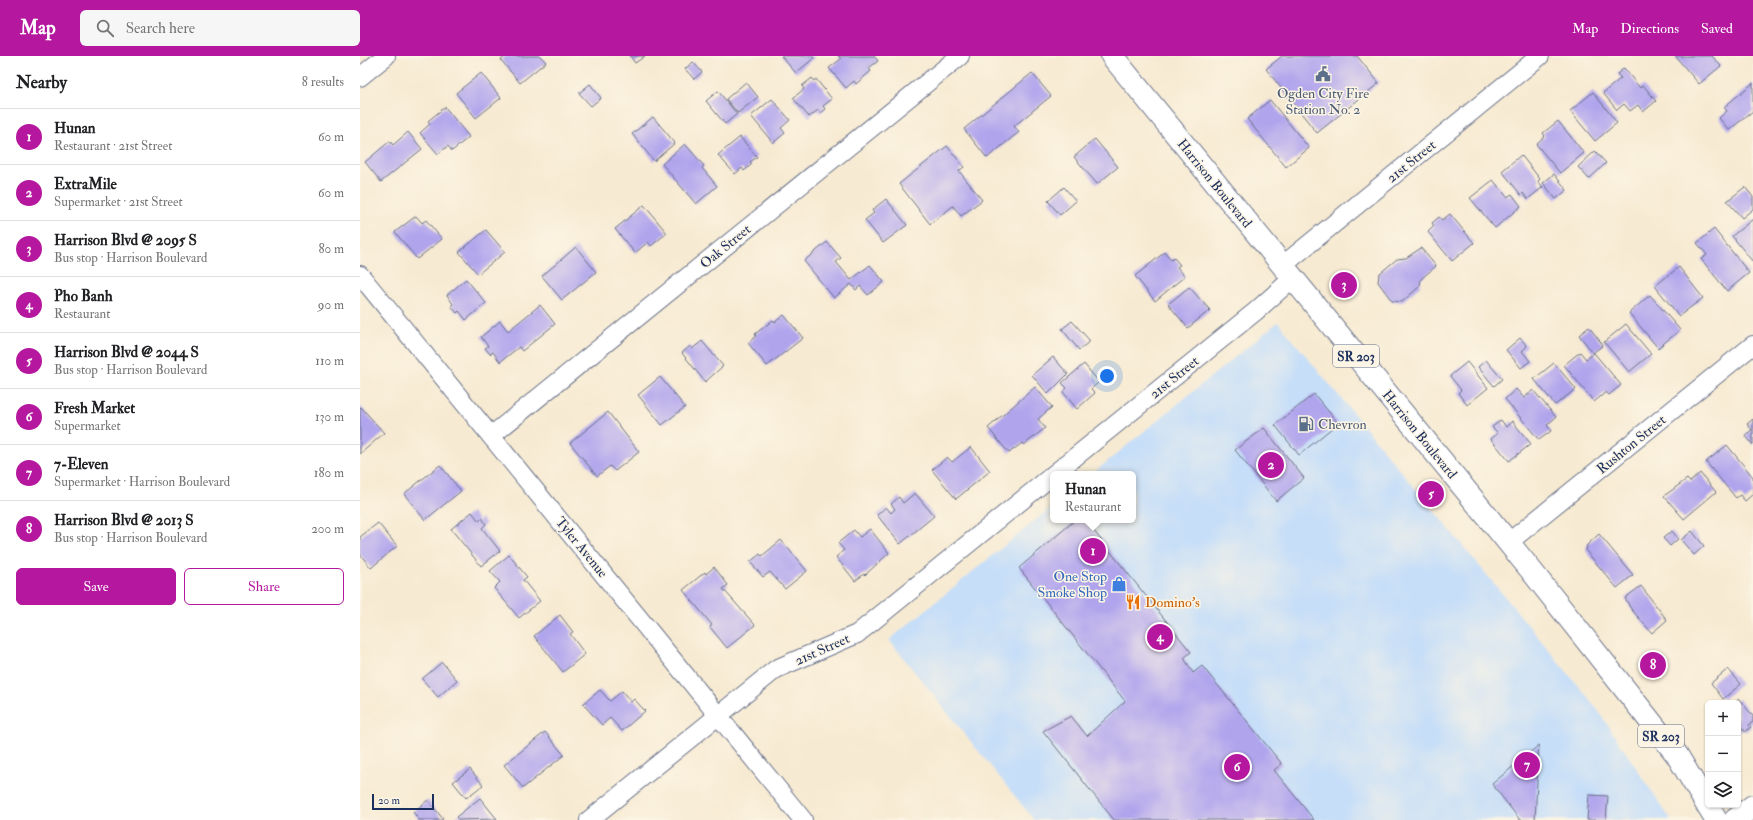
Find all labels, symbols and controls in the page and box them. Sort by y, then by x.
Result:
search box [80,10,360,46]
text: Map [20,16,56,40]
icon: search [94,17,116,39]
text: Search here [126,19,195,38]
text: Map [1572,20,1598,37]
text: Directions [1620,20,1679,37]
text: Saved [1701,20,1733,37]
public building icon: Ogden City Fire Station No. 2 [1314,65,1332,83]
text: Nearby [16,72,67,93]
text: 8 results [302,74,344,90]
place label: Ogden City Fire Station No. 2 [1277,85,1369,118]
text: Hunan [54,119,96,138]
text: 1 [27,129,31,145]
text: 60 m [318,129,344,145]
street label: Harrison Boulevard [1174,135,1256,231]
street label: 21st Street [1383,136,1440,186]
text: Restaurant · 21st Street [54,138,172,154]
text: ExtraMile [54,175,117,194]
text: 2 [26,185,32,201]
text: 60 m [318,185,344,201]
text: Supermarket · 21st Street [54,194,183,210]
street label: Oak Street [696,220,755,272]
text: Harrison Blvd @ 2095 S [54,231,197,250]
text: 3 [27,241,32,257]
text: 80 m [318,241,344,257]
text: Bus stop · Harrison Boulevard [54,250,208,266]
pin: 3 [1331,270,1357,300]
text: Pho Banh [54,287,113,306]
text: 4 [25,297,33,313]
text: 90 m [318,297,344,313]
text: Restaurant [54,306,110,322]
text: Harrison Blvd @ 2044 S [54,343,199,362]
road number: SR 203 [1333,345,1379,367]
street label: 21st Street [1146,352,1203,402]
text: 5 [26,353,32,369]
text: 110 m [315,353,344,369]
text: Bus stop · Harrison Boulevard [54,362,208,378]
your location [1097,366,1117,386]
street label: Harrison Boulevard [1379,386,1461,482]
text: Fresh Market [54,399,135,418]
text: 6 [26,409,32,425]
text: 130 m [315,409,344,425]
street label: Rushton Street [1593,411,1670,478]
fuel station icon: Chevron [1297,415,1315,433]
place label: Chevron [1318,416,1367,433]
text: Supermarket [54,418,121,434]
pin: 2 [1258,450,1284,480]
text: 7-Eleven [54,455,108,474]
text: 7 [26,465,32,481]
text: 180 m [314,465,344,481]
popup [1050,471,1136,523]
text: Supermarket · Harrison Boulevard [54,474,230,490]
pin: 5 [1418,479,1444,509]
text: Hunan [1065,480,1106,499]
text: Restaurant [1065,499,1121,515]
text: Harrison Blvd @ 2013 S [54,511,194,530]
street label: Tyler Avenue [551,514,611,582]
text: 8 [26,521,32,537]
text: 200 m [311,521,344,537]
text: Bus stop · Harrison Boulevard [54,530,208,546]
pin: 1 [1080,536,1106,566]
button: Save [16,568,176,605]
button: Share [184,568,344,605]
place label: One Stop Smoke Shop [1037,568,1107,602]
shop icon: One Stop Smoke Shop [1110,575,1128,593]
restaurant icon: Domino's [1124,593,1142,611]
place label: Domino's [1145,594,1200,611]
pin: 4 [1147,622,1173,652]
street label: 21st Street [792,630,853,669]
pin: 8 [1640,650,1666,680]
map controls [1705,700,1741,808]
button: + [1705,700,1741,736]
road number: SR 203 [1638,725,1684,747]
button: − [1705,736,1741,772]
pin: 7 [1514,750,1540,780]
pin: 6 [1224,752,1250,782]
button: layers [1705,772,1741,808]
scale bar [372,792,434,811]
text: 20 m [378,794,400,807]

